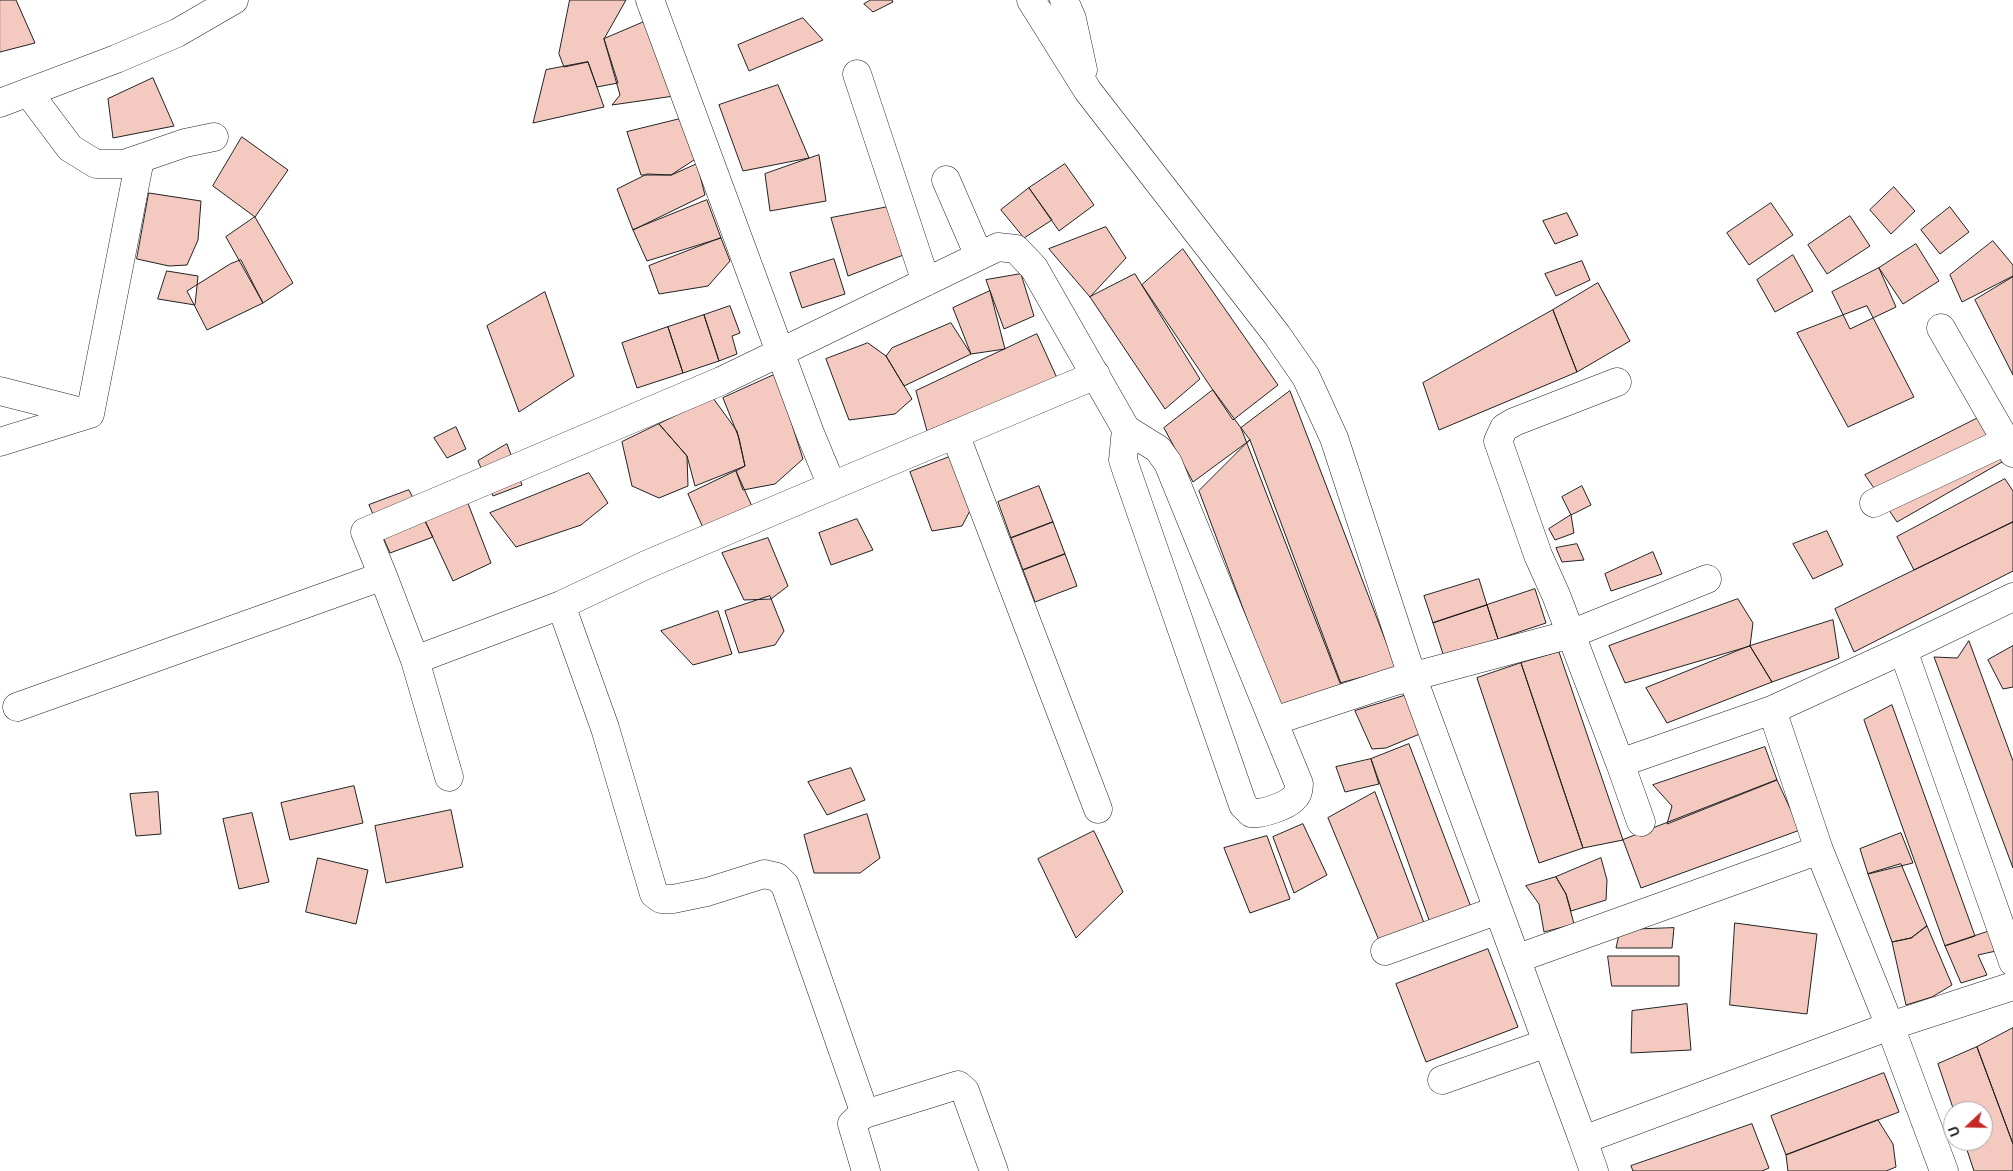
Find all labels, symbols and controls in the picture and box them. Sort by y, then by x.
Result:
north arrow [1943,1101,1993,1151]
text: U [1945,1124,1964,1139]

